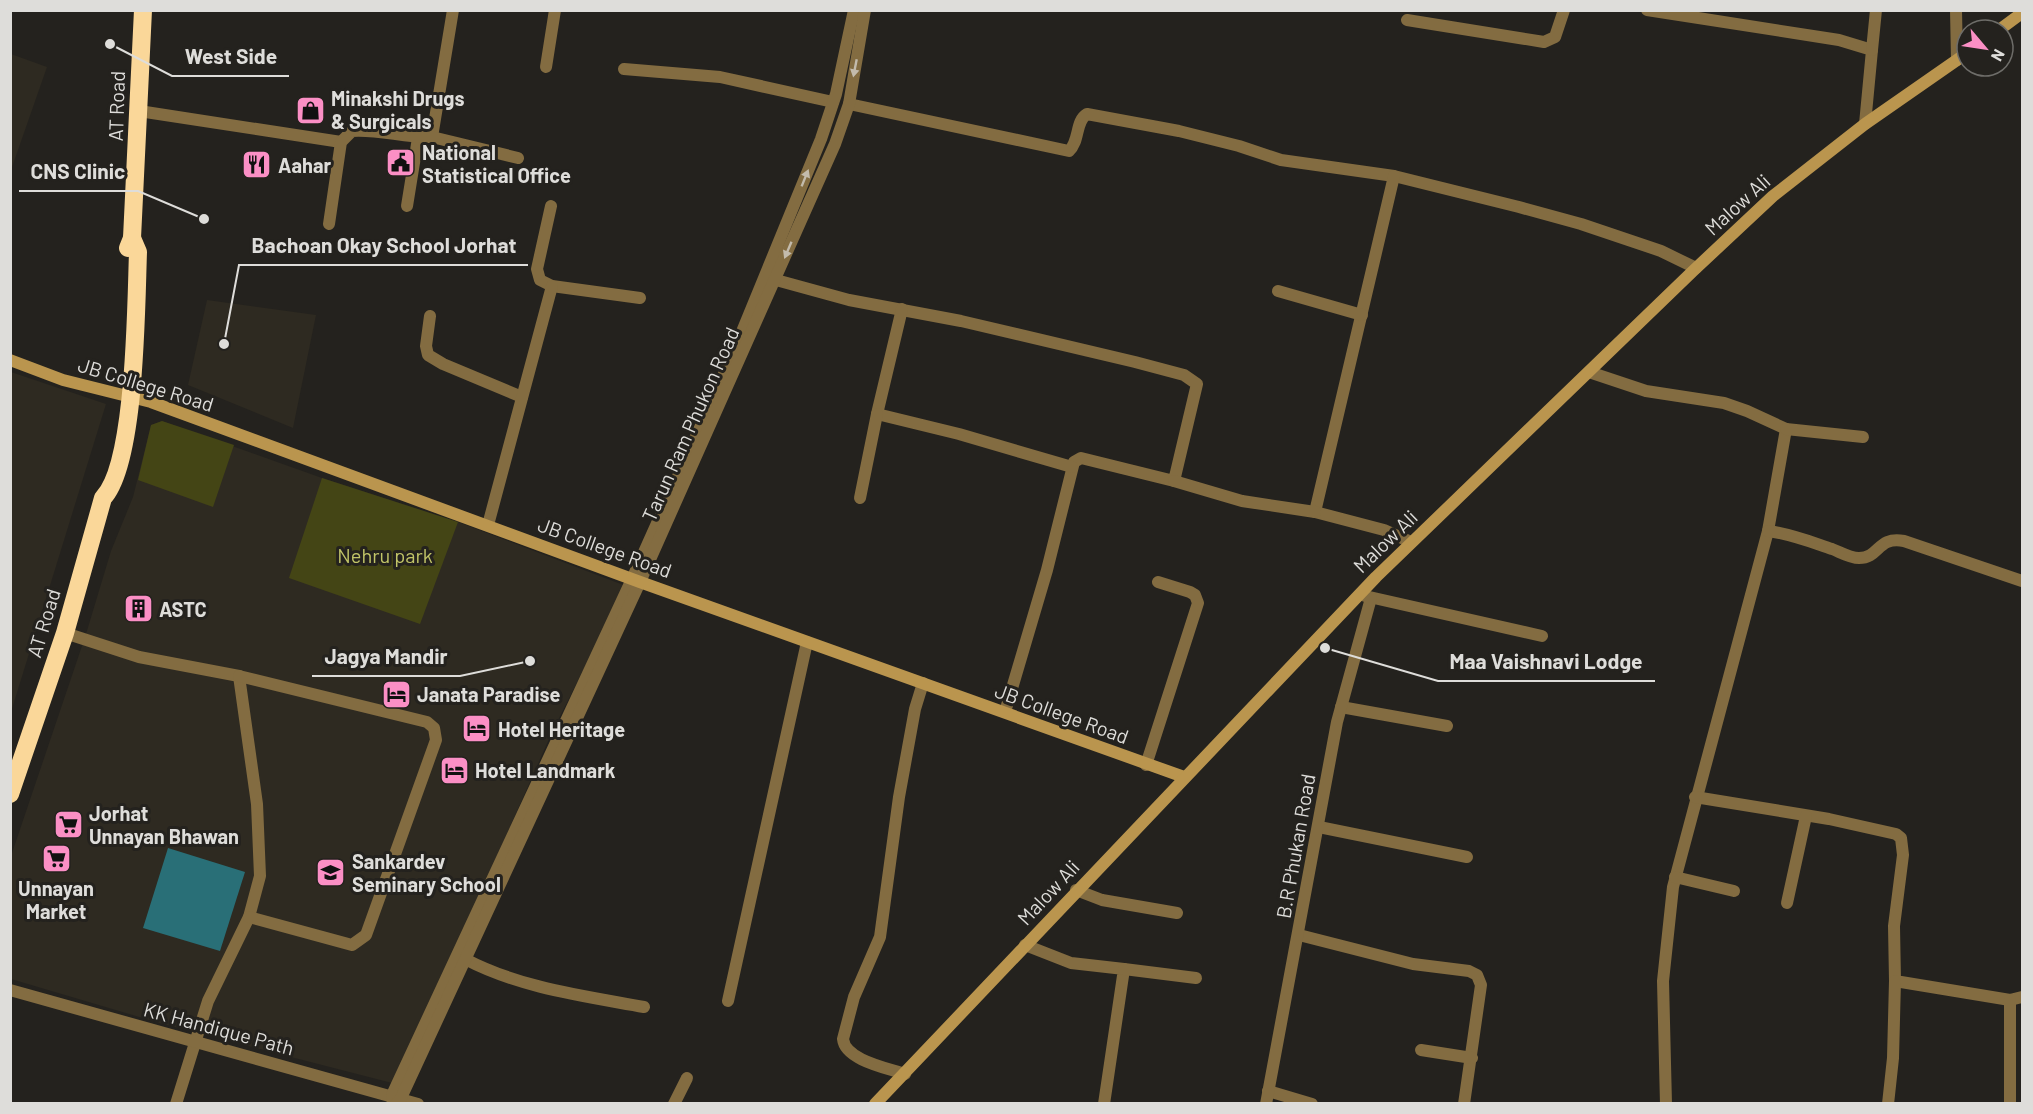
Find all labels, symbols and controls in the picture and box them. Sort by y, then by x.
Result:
north arrow [1955,18,2015,78]
callout: West Side [172,37,289,76]
text: West Side [185,43,277,68]
text: N [1988,46,2009,65]
one-way arrow [850,59,859,78]
street label: AT Road [103,70,129,142]
place label: Minakshi Drugs & Surgicals [331,86,464,133]
shop icon: Minakshi Drugs & Surgicals [294,94,326,126]
place label: National Statistical Office [422,140,571,187]
public building icon: National Statistical Office [385,147,417,179]
restaurant icon: Aahar [241,149,273,181]
callout: CNS Clinic [19,152,138,191]
place label: Aahar [278,153,331,177]
text: CNS Clinic [31,158,125,183]
street label: Malow Ali [1699,168,1775,240]
one-way arrow [801,169,810,187]
callout: Bachoan Okay School Jorhat [239,226,528,265]
text: Bachoan Okay School Jorhat [252,232,516,257]
one-way arrow [784,242,793,259]
street label: Tarun Ram Phukon Road [636,323,744,525]
street label: JB College Road [75,352,217,416]
street label: Malow Ali [1348,505,1422,577]
street label: JB College Road [535,512,675,582]
park label: Nehru park [337,543,433,567]
street label: AT Road [21,586,65,660]
building icon: ASTC [122,593,154,625]
place label: ASTC [159,597,207,621]
callout: Jagya Mandir [312,637,460,676]
callout: Maa Vaishnavi Lodge [1438,642,1655,681]
text: Jagya Mandir [324,643,448,668]
text: Maa Vaishnavi Lodge [1449,648,1643,673]
hotel icon: Janata Paradise [380,678,412,710]
street label: JB College Road [992,678,1132,748]
place label: Janata Paradise [417,682,561,706]
hotel icon: Hotel Heritage [461,713,493,745]
place label: Hotel Heritage [498,717,625,741]
hotel icon: Hotel Landmark [438,754,470,786]
place label: Hotel Landmark [475,758,616,782]
street label: B.R Phukan Road [1270,772,1320,920]
place label: Jorhat Unnayan Bhawan [89,801,239,848]
supermarket icon: Jorhat Unnayan Bhawan [52,808,84,840]
supermarket icon: Unnayan Market [40,842,72,874]
place label: Sankardev Seminary School [352,849,501,896]
street label: Malow Ali [1012,855,1084,929]
school or university icon: Sankardev Seminary School [315,856,347,888]
place label: Unnayan Market [18,876,94,923]
street label: KK Handique Path [141,996,297,1060]

